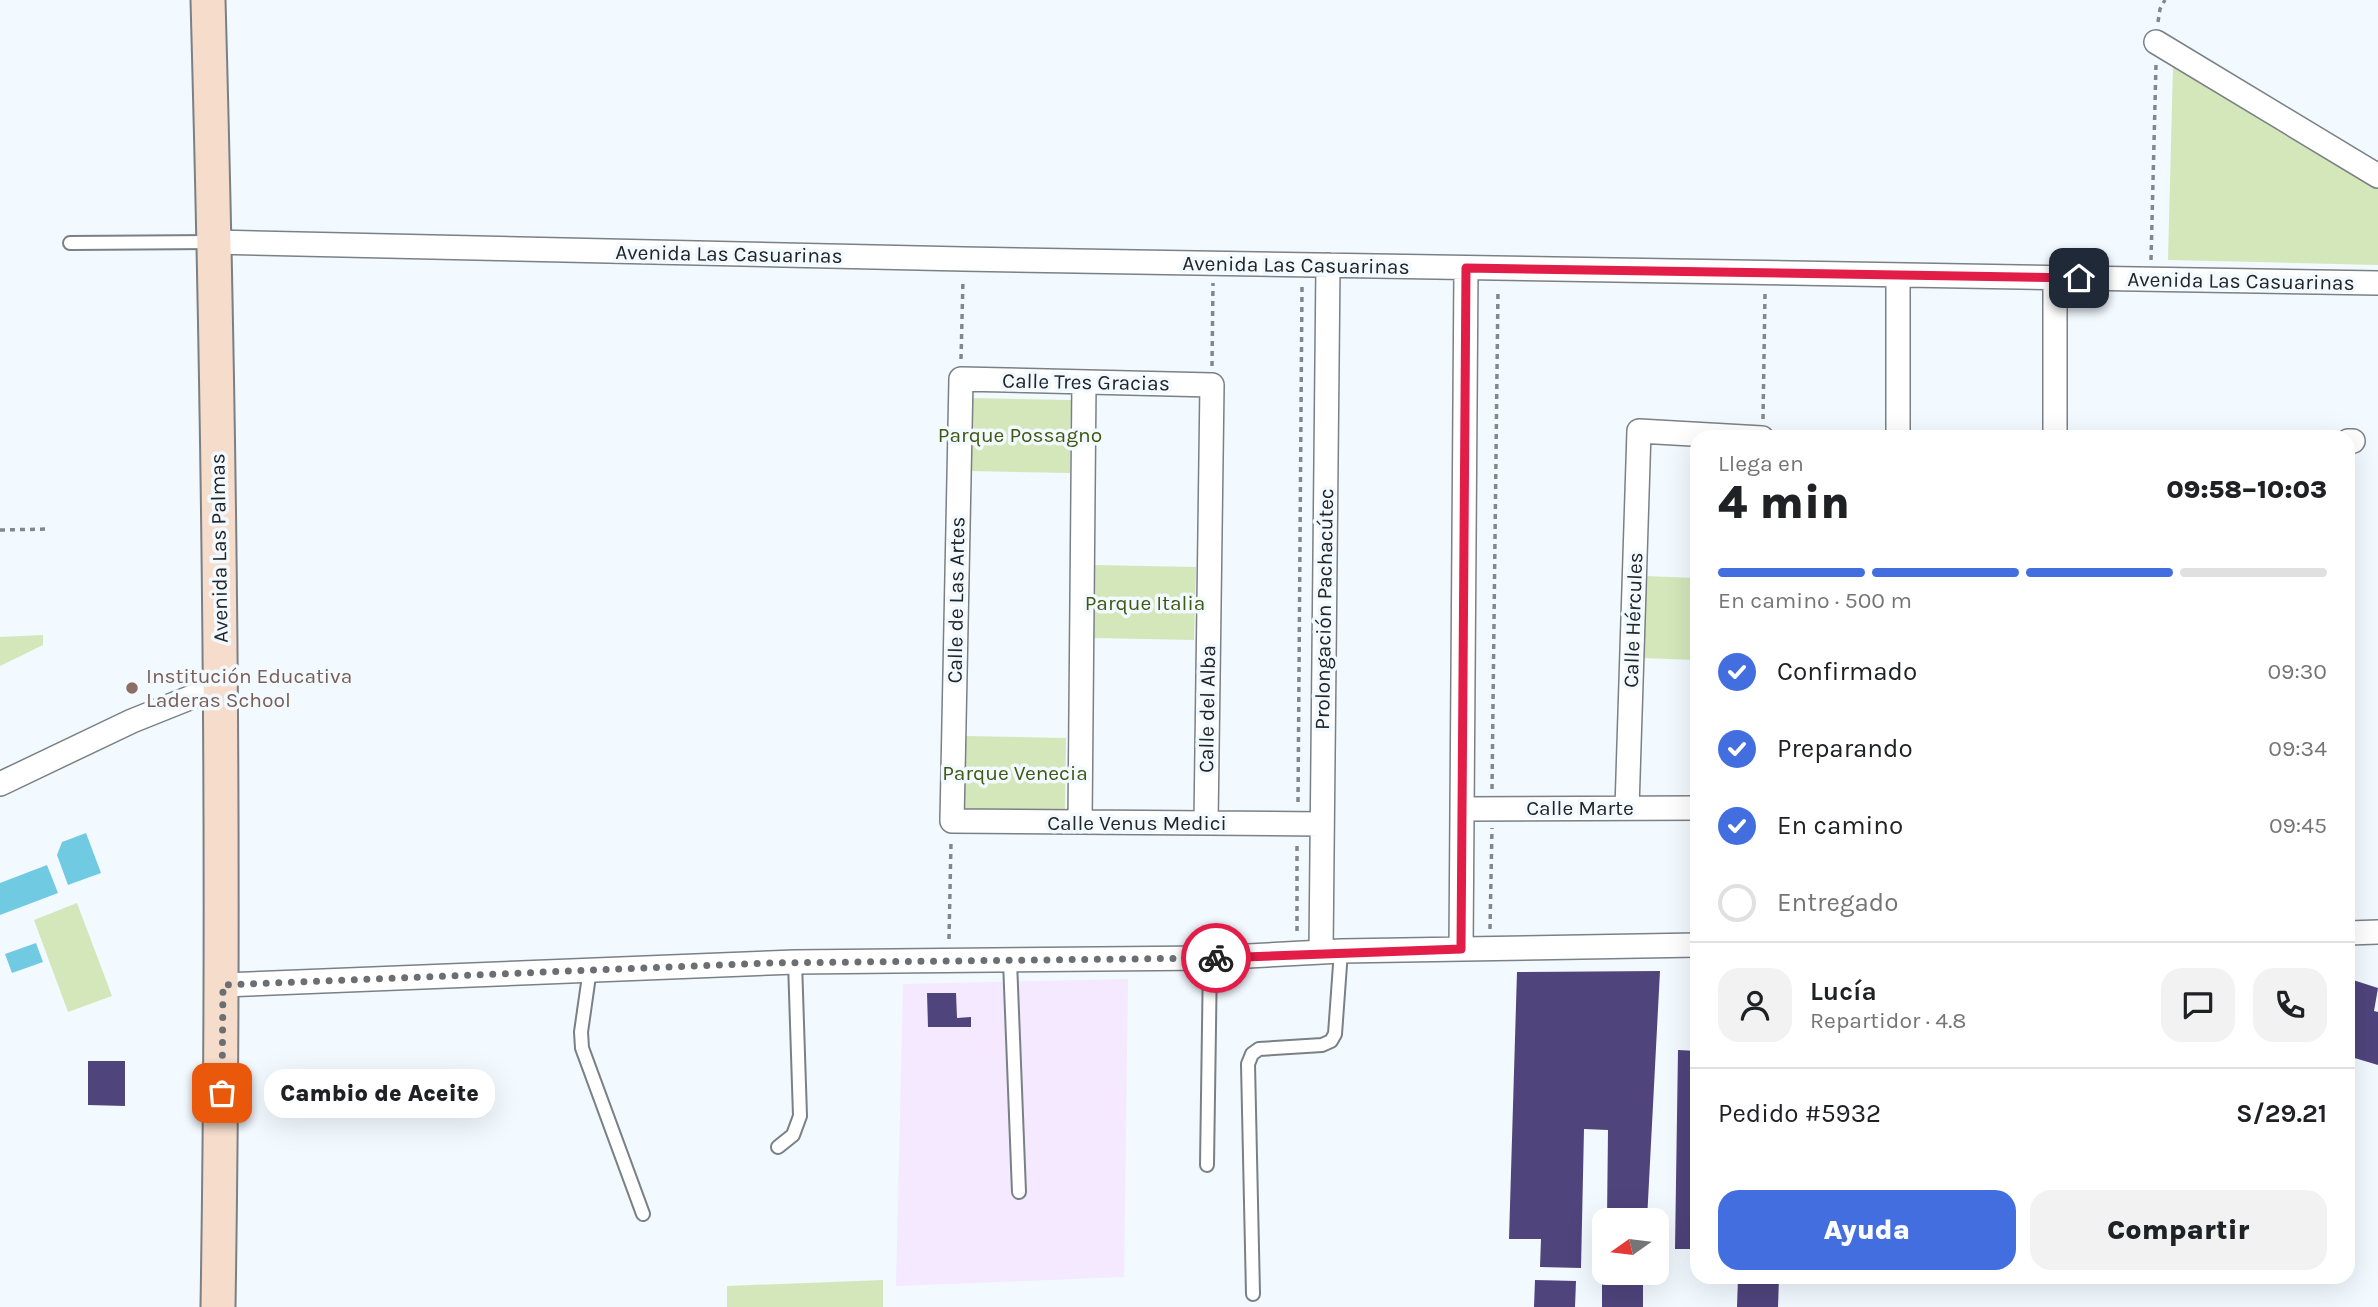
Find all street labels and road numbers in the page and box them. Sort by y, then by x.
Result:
street label: Avenida Las Casuarinas [615,240,843,268]
street label: Avenida Las Casuarinas [1182,251,1410,279]
street label: Avenida Las Casuarinas [2127,267,2355,295]
street label: Calle Tres Gracias [1002,369,1170,395]
street label: Avenida Las Palmas [205,453,233,643]
street label: Prolongación Pachacútec [1310,488,1338,730]
street label: Calle de Las Artes [943,516,969,684]
street label: Calle Hércules [1619,552,1647,688]
street label: Calle del Alba [1194,645,1220,773]
street label: Calle Marte [1526,796,1634,820]
street label: Calle Venus Medici [1047,811,1227,835]

